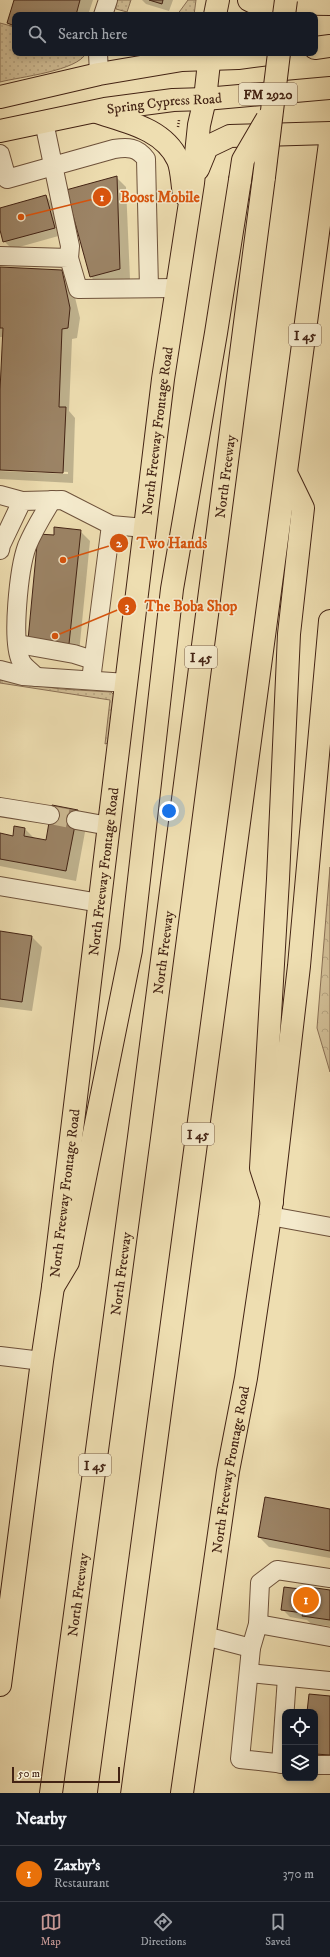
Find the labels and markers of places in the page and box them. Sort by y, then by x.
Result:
callout: Boost Mobile [92,184,207,211]
callout: Two Hands [109,530,215,557]
callout: The Boba Shop [117,593,245,620]
pin: 1 [293,1585,319,1615]

